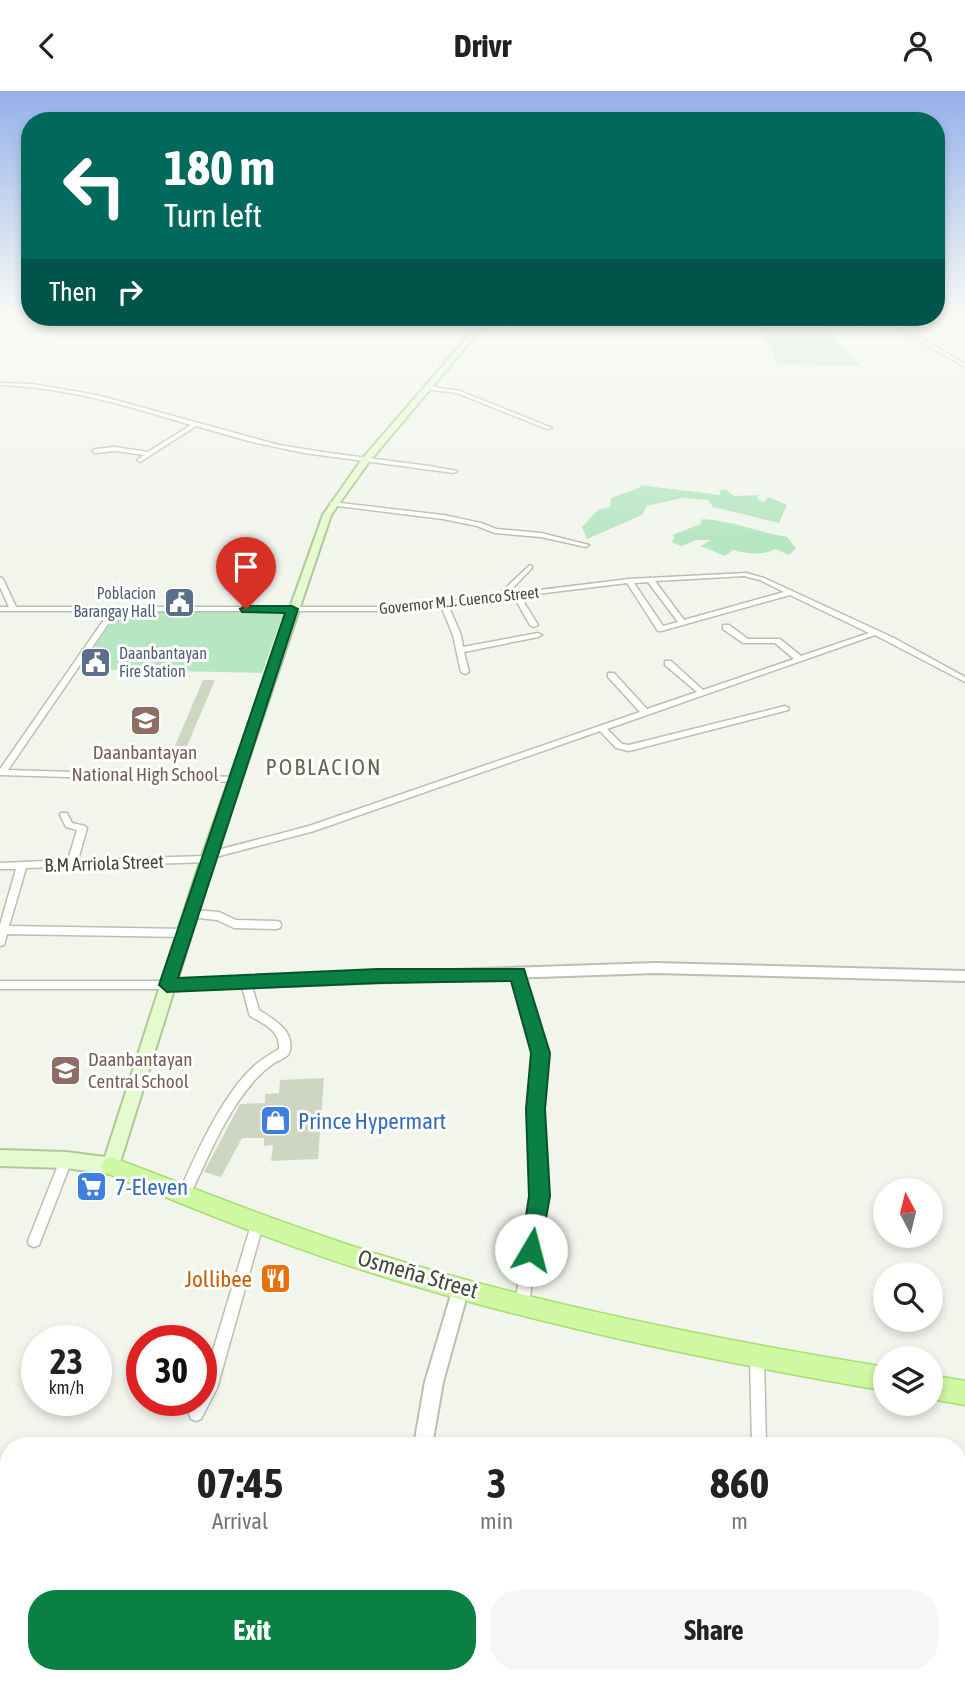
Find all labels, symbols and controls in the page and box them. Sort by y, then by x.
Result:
icon: back [28,27,66,65]
text: Drivr [454,27,511,64]
icon: person [899,27,937,65]
text: 180 m [164,139,275,195]
icon: left [49,140,140,231]
text: Turn left [164,197,262,234]
icon: right [111,273,149,311]
text: Then [49,277,97,307]
pin [216,537,276,609]
icon: arrive [227,548,265,586]
street label: Governor M.J. Cuenco Street [378,583,540,617]
place label: Poblacion Barangay Hall [73,584,157,621]
public building icon: Poblacion Barangay Hall [162,585,196,619]
place label: Daanbantayan Fire Station [119,644,207,680]
public building icon: Daanbantayan Fire Station [79,645,113,679]
school or university icon: Daanbantayan National High School [128,704,162,738]
place label: Daanbantayan National High School [71,741,219,785]
district label: POBLACION [266,754,383,780]
street label: B.M Arriola Street [44,850,164,876]
place label: Daanbantayan Central School [88,1048,193,1092]
school or university icon: Daanbantayan Central School [48,1053,82,1087]
shop icon: Prince Hypermart [258,1104,292,1138]
place label: Prince Hypermart [298,1108,446,1134]
supermarket icon: 7-Eleven [75,1170,109,1204]
place label: 7-Eleven [115,1174,188,1200]
north arrow [873,1178,943,1248]
map controls [873,1178,943,1416]
position arrow [494,1213,568,1287]
street label: Osmeña Street [355,1244,481,1304]
restaurant icon: Jollibee [258,1262,292,1296]
button: search [873,1262,943,1332]
place label: Jollibee [185,1266,252,1292]
speed limit sign: 30 [126,1325,217,1416]
text: 23 [50,1341,83,1381]
button: layers [873,1346,943,1416]
text: km/h [49,1377,84,1398]
text: 07:45 [197,1459,283,1507]
text: 3 [487,1459,506,1507]
text: 860 [710,1459,769,1507]
text: Arrival [212,1508,268,1534]
text: min [480,1508,513,1534]
text: m [731,1508,748,1534]
button: Exit [28,1590,476,1670]
button: Share [490,1590,938,1670]

